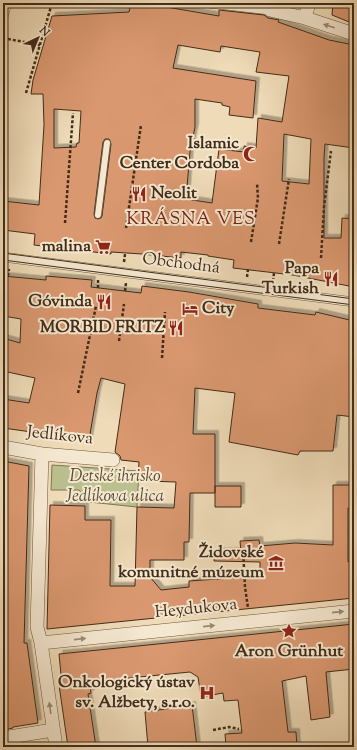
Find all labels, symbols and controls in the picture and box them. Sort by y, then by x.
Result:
north arrow [18,18,58,58]
text: N [35,22,53,40]
one-way arrow [323,23,335,29]
place label: Islamic Center Cordoba [120,132,239,176]
mosque icon: Islamic Center Cordoba [242,145,260,163]
place label: Neolit [151,182,197,206]
restaurant icon: Neolit [130,185,148,203]
district label: KRÁSNA VES [126,207,256,233]
place label: malina [42,235,91,259]
supermarket icon: malina [94,238,112,256]
street label: Obchodná [141,247,221,281]
place label: Papa Turkish [262,257,319,301]
restaurant icon: Papa Turkish [322,270,340,288]
place label: Góvinda [28,290,92,314]
restaurant icon: Góvinda [95,293,113,311]
place label: City [202,297,235,321]
hotel icon: City [181,300,199,318]
place label: MORBID FRITZ [40,316,164,340]
restaurant icon: MORBID FRITZ [167,319,185,337]
street label: Jedlíkova [25,420,94,451]
park label: Detské ihrisko Jedlíkova ulica [65,465,164,509]
place label: Židovské komunitné múzeum [117,541,265,585]
museum icon: Židovské komunitné múzeum [267,554,285,572]
street label: Heydukova [153,593,239,625]
one-way arrow [332,609,344,616]
one-way arrow [203,622,215,629]
place icon: Aron Grünhut [280,622,298,640]
one-way arrow [73,636,86,642]
place label: Aron Grünhut [235,640,343,664]
place label: Onkologický ústav sv. Alžbety, s.r.o. [58,671,195,715]
hospital icon: Onkologický ústav sv. Alžbety, s.r.o. [198,684,216,702]
one-way arrow [47,702,53,714]

